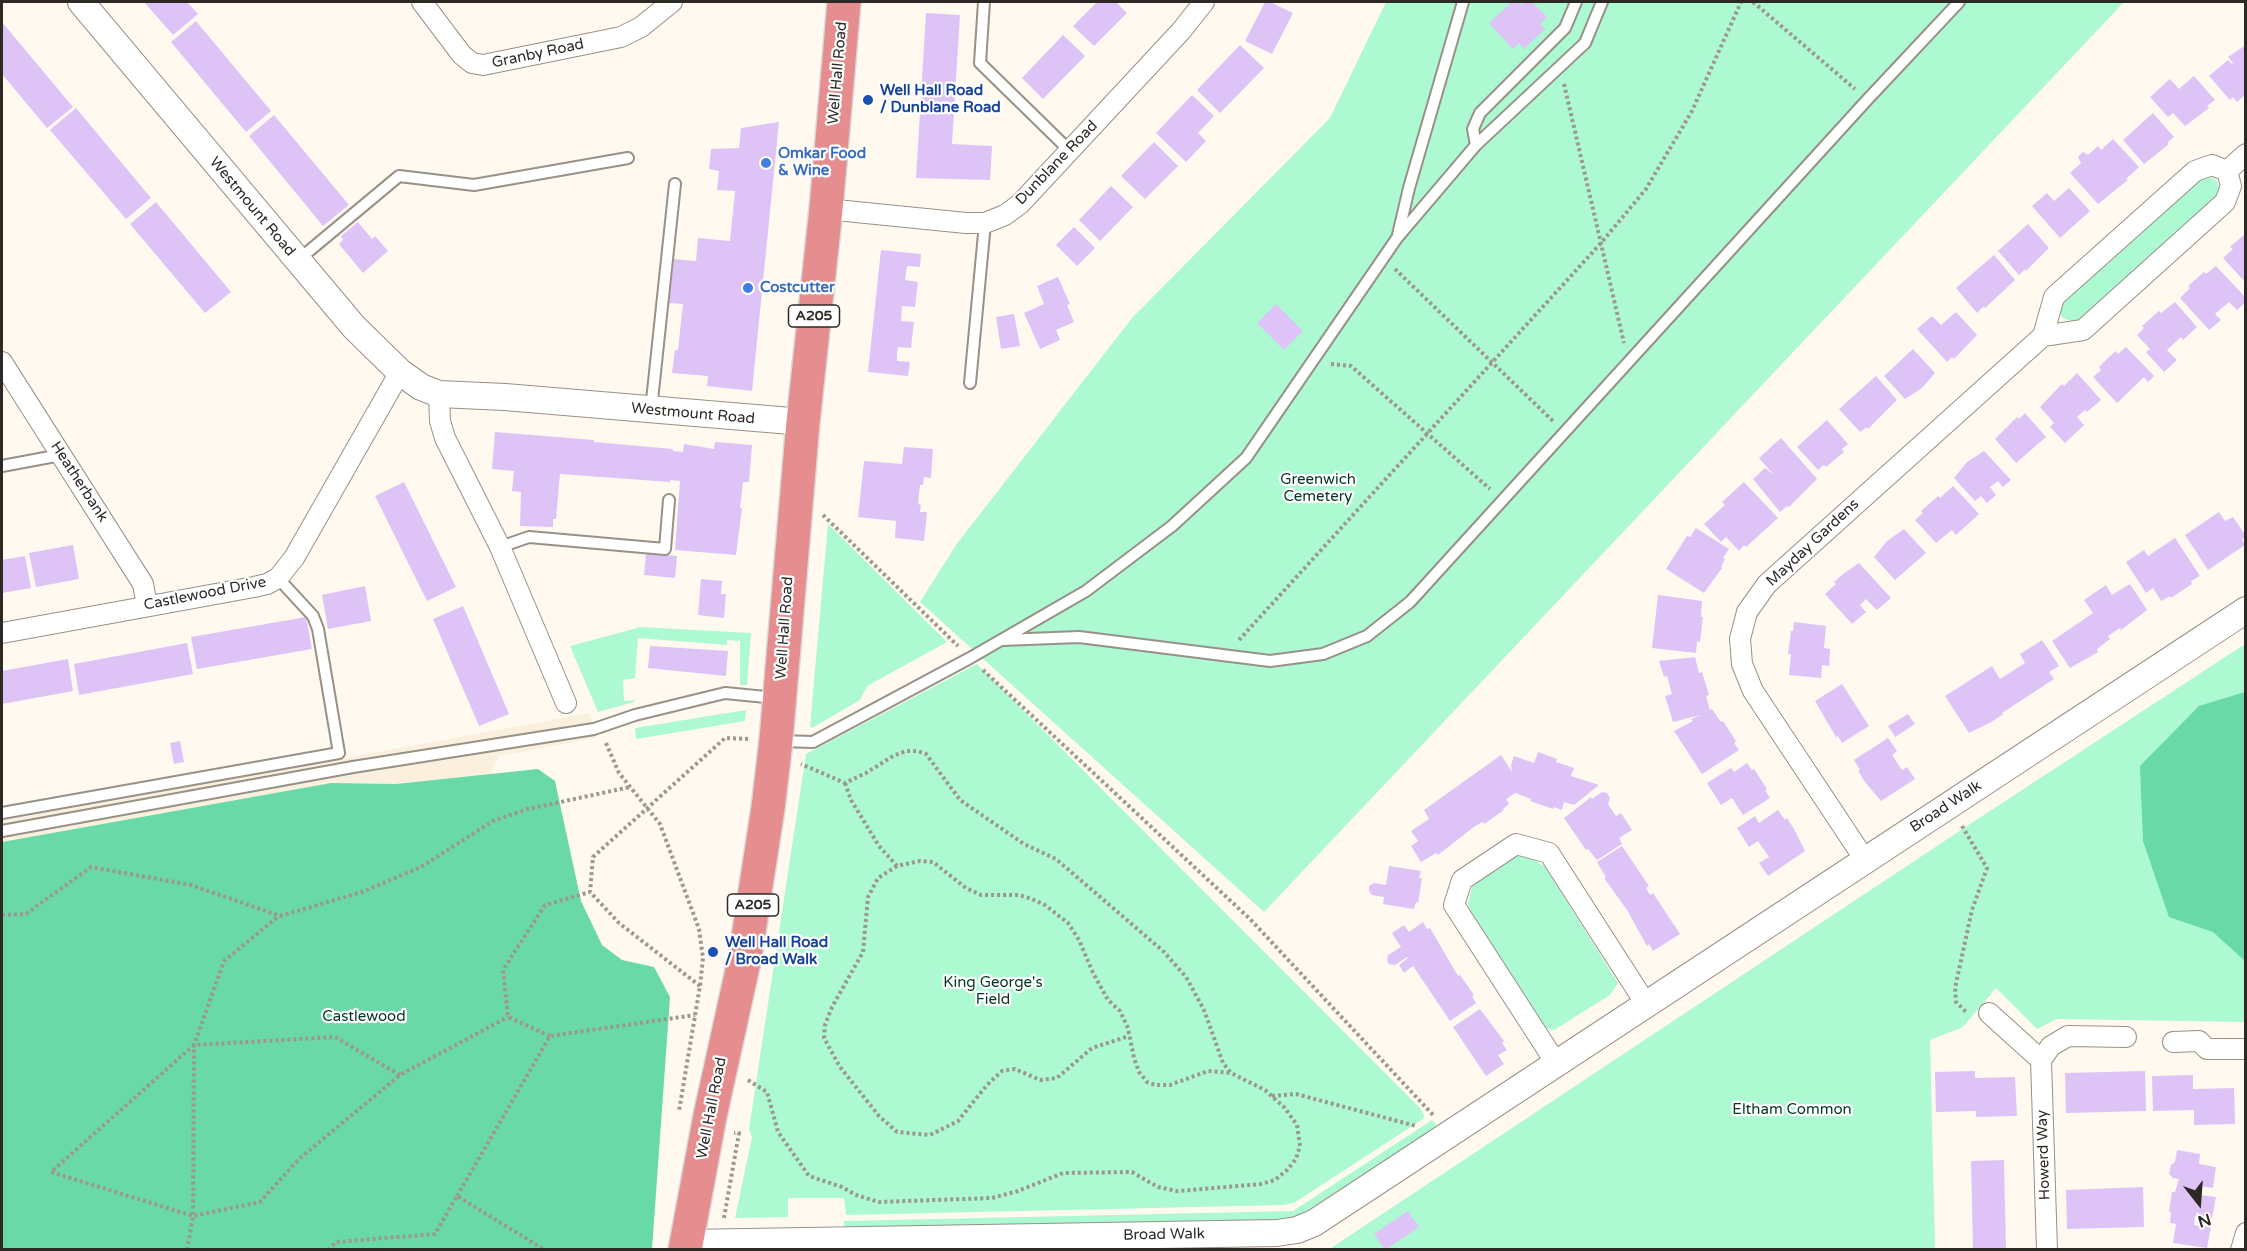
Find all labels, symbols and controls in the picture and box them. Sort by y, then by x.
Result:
street label: Well Hall Road [825,21,851,125]
street label: Granby Road [490,35,586,73]
place label: Well Hall Road / Dunblane Road [880,82,1001,117]
marker: Well Hall Road / Dunblane Road [861,93,875,107]
street label: Dunblane Road [1012,117,1102,209]
place label: Omkar Food & Wine [778,145,866,180]
street label: Westmount Road [205,154,299,260]
marker: Omkar Food & Wine [759,156,773,170]
place label: Costcutter [760,279,835,297]
marker: Costcutter [741,281,755,295]
road number: A205 [788,305,840,327]
street label: Westmount Road [630,400,756,428]
street label: Heatherbank [46,438,112,526]
park label: Greenwich Cemetery [1280,471,1356,506]
street label: Mayday Gardens [1763,495,1863,591]
street label: Castlewood Drive [142,573,268,615]
street label: Well Hall Road [772,576,798,680]
street label: Broad Walk [1907,777,1985,837]
road number: A205 [728,894,778,916]
place label: Well Hall Road / Broad Walk [725,934,828,969]
marker: Well Hall Road / Broad Walk [706,945,720,959]
park label: King George's Field [943,974,1043,1009]
park label: Castlewood [322,1008,406,1026]
street label: Well Hall Road [693,1056,731,1160]
park label: Eltham Common [1732,1101,1852,1119]
street label: Howerd Way [2033,1110,2055,1200]
north arrow [2169,1173,2229,1233]
text: N [2195,1209,2213,1232]
street label: Broad Walk [1123,1225,1205,1245]

